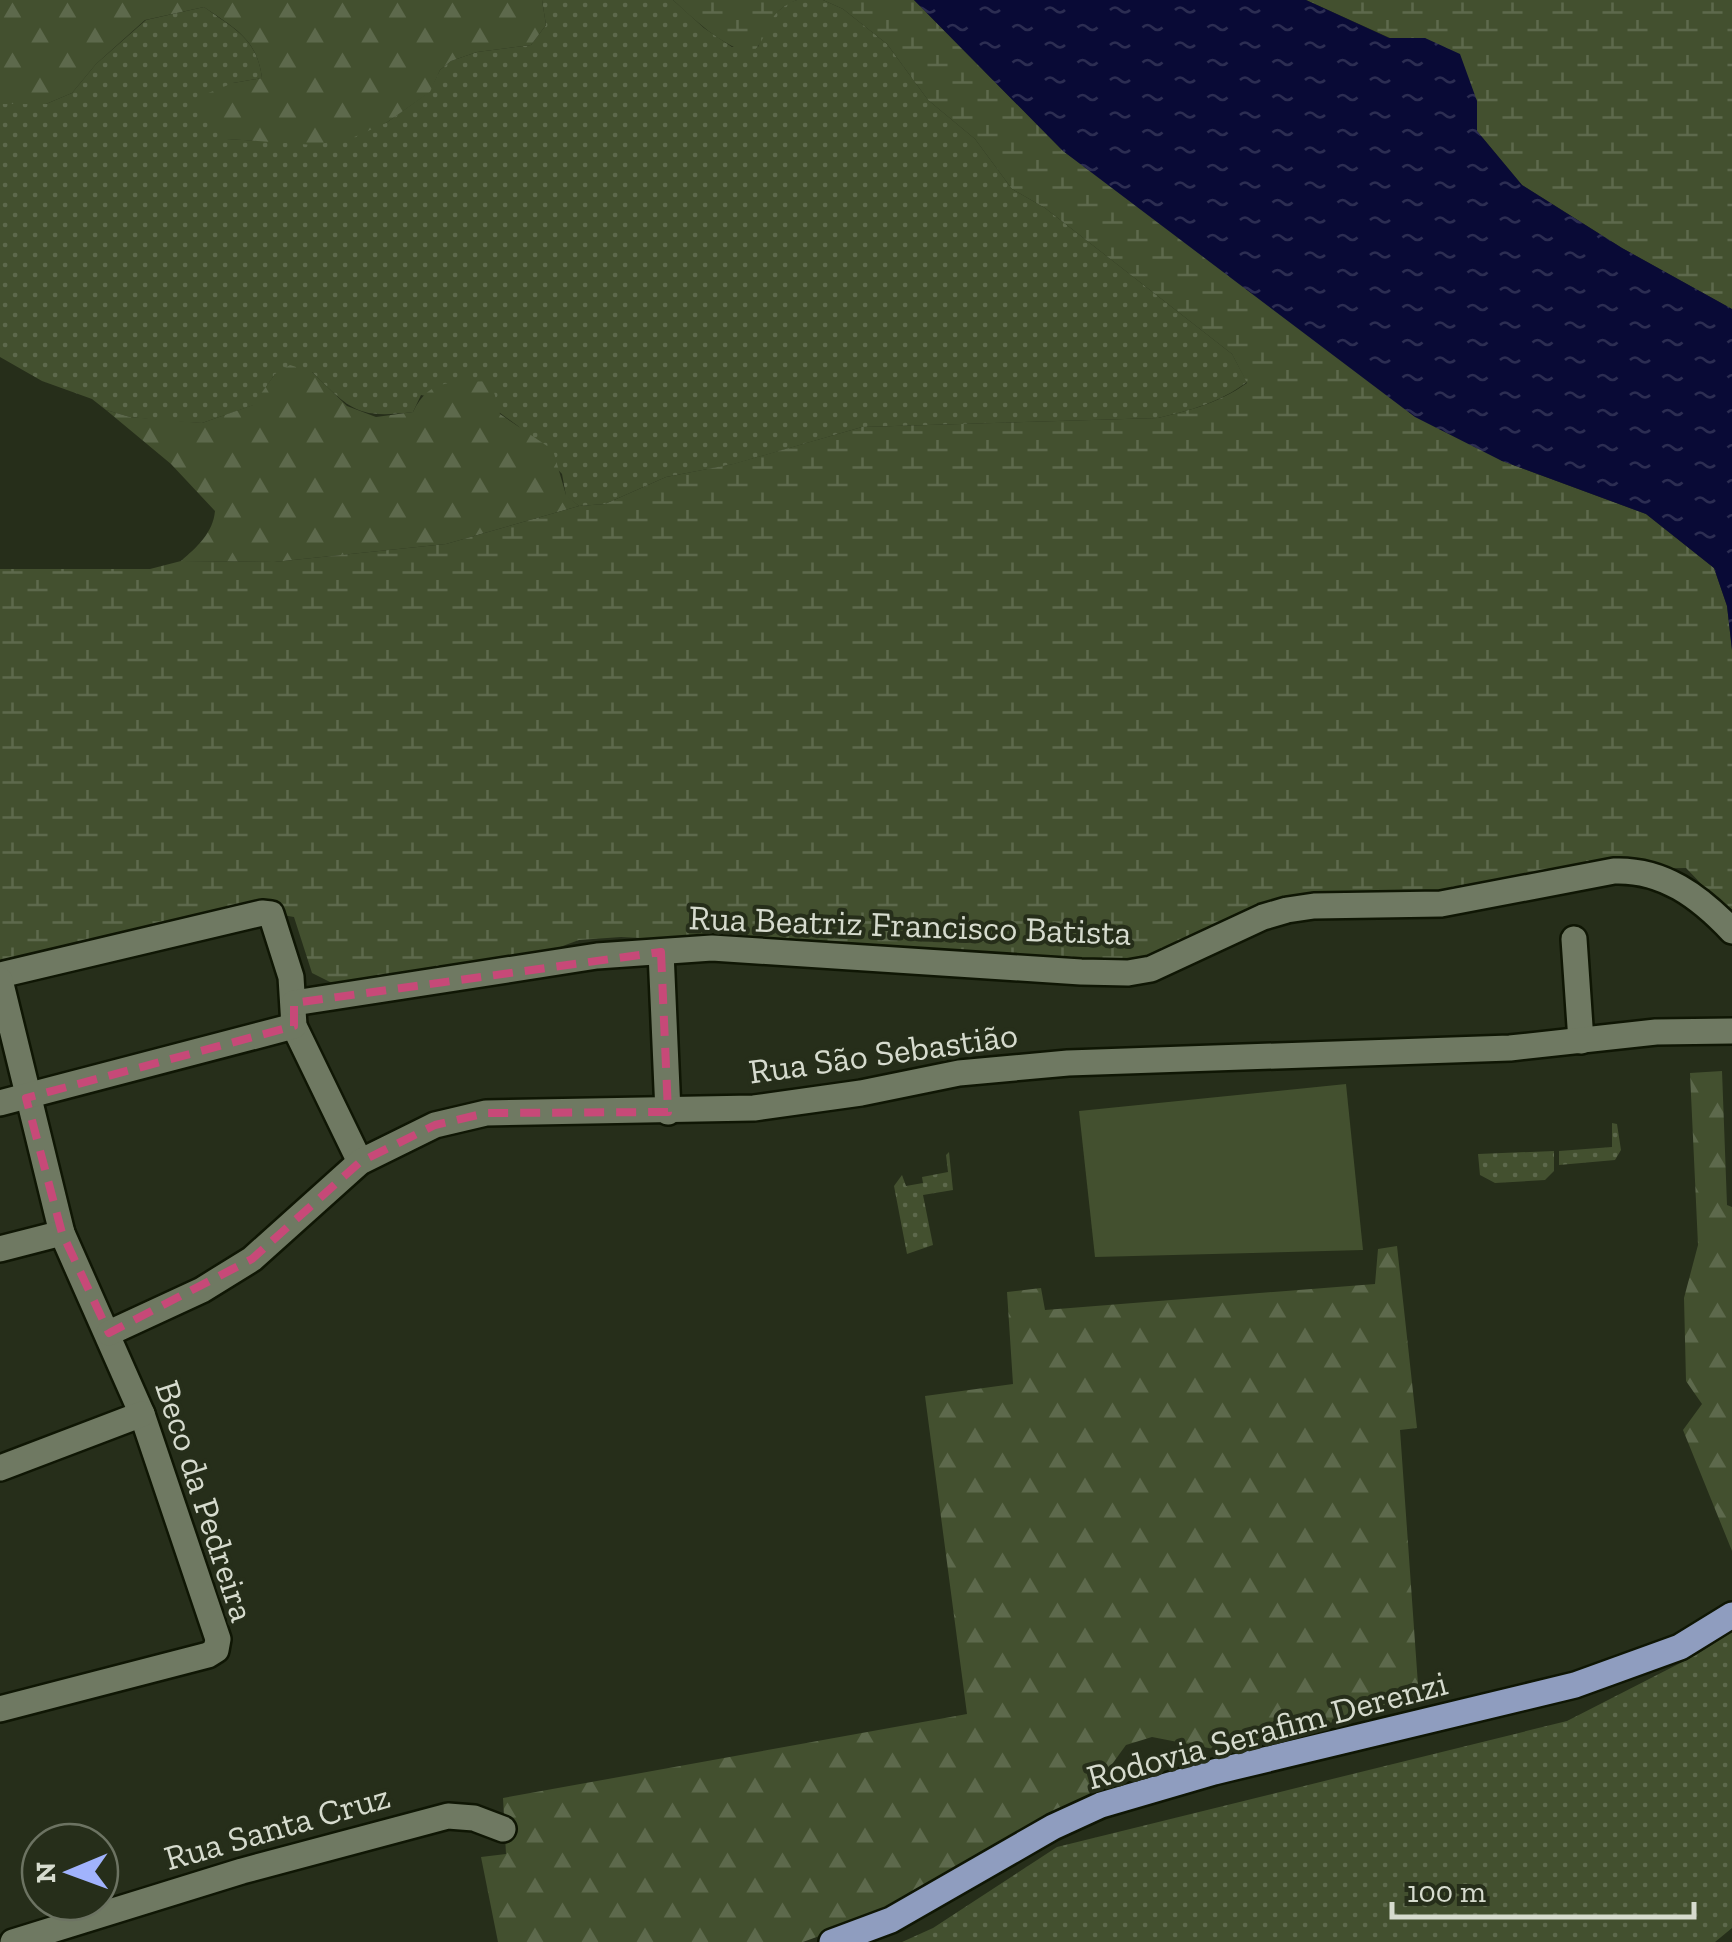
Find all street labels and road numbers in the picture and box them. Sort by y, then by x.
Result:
street label: Rua Beatriz Francisco Batista [688,896,1132,954]
street label: Rua São Sebastião [746,1013,1020,1093]
street label: Beco da Pedreira [146,1375,264,1627]
street label: Rodovia Serafim Derenzi [1082,1662,1452,1798]
street label: Rua Santa Cruz [159,1775,395,1879]

